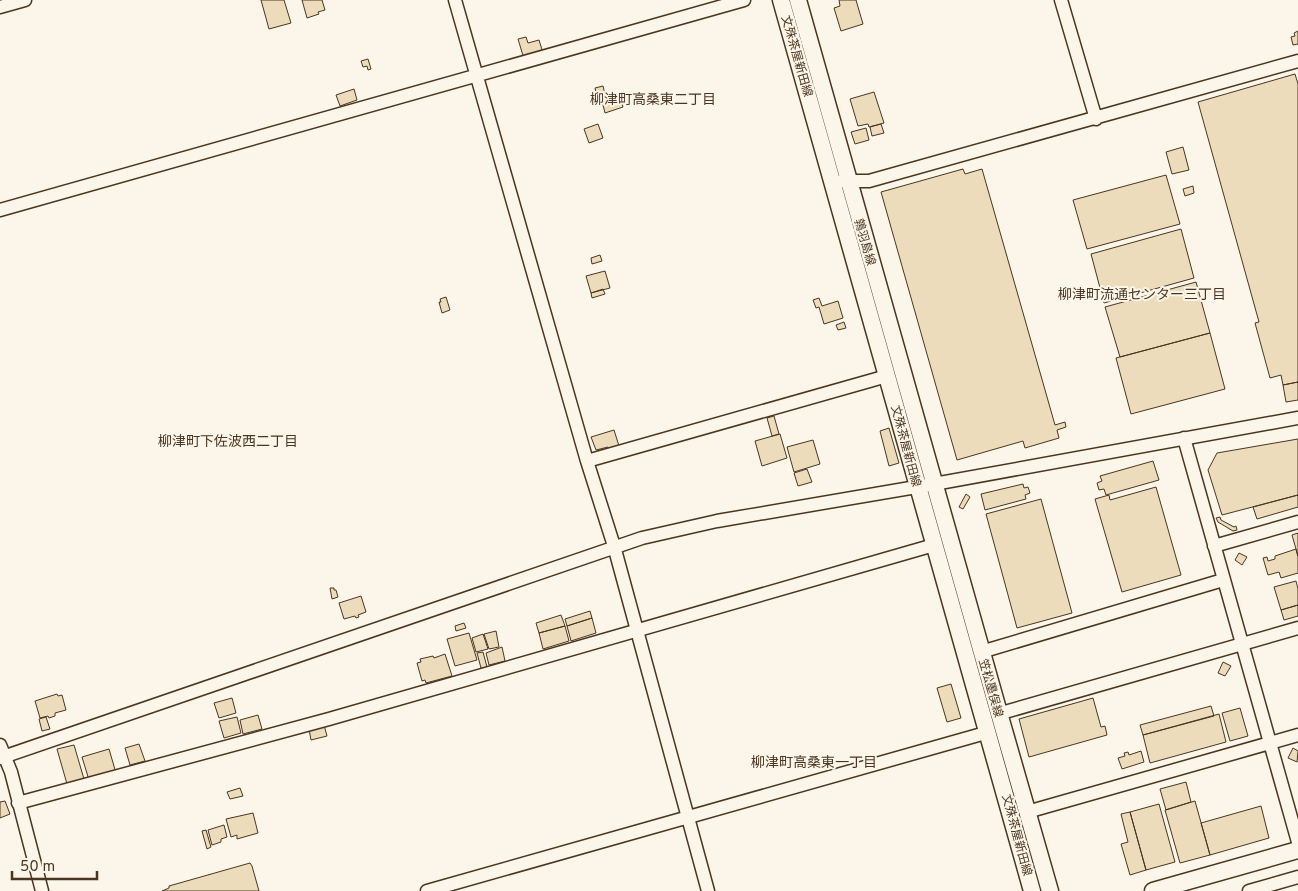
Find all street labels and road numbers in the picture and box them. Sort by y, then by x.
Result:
street label: 文殊茶屋新田線 [777,14,815,99]
street label: 鶉羽島線 [850,217,878,268]
street label: 文殊茶屋新田線 [886,404,924,489]
street label: 笠松墨俣線 [974,657,1006,719]
street label: 文殊茶屋新田線 [997,793,1035,878]

